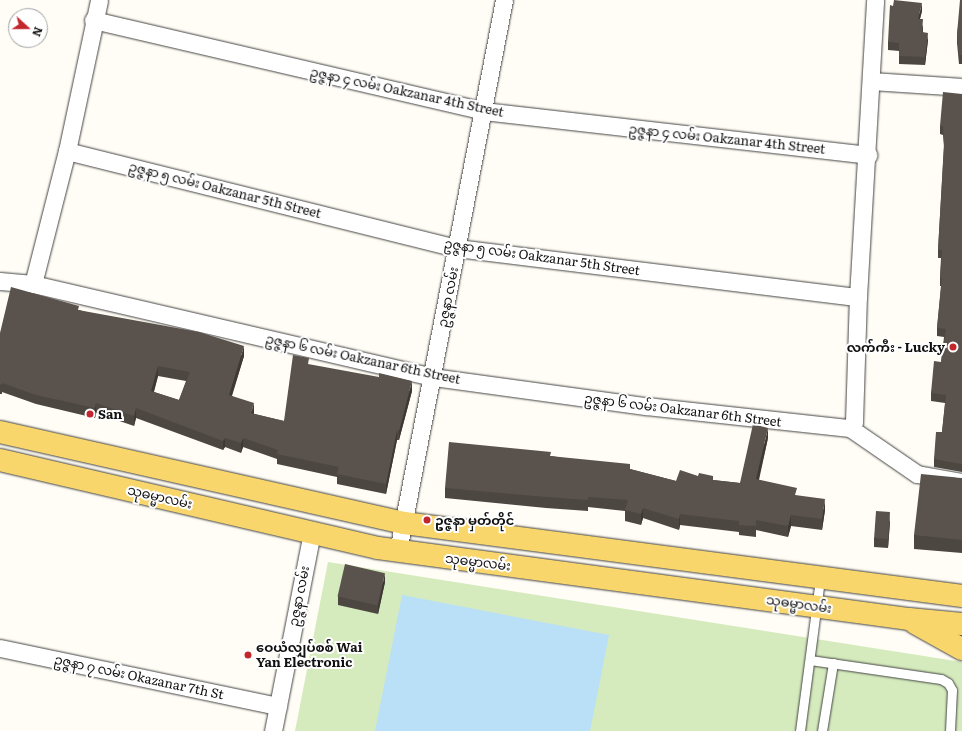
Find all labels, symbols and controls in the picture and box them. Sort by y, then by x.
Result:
north arrow [8,8,48,48]
text: N [29,25,47,39]
street label: ဥဇ္ဇနာ ၄ လမ်း Oakzanar 4th Street [309,64,505,120]
street label: ဥဇ္ဇနာ ၄ လမ်း Oakzanar 4th Street [628,121,826,157]
street label: ဥဇ္ဇနာ ၅ လမ်း Oakzanar 5th Street [127,159,323,221]
street label: ဥဇ္ဇနာ ၅ လမ်း Oakzanar 5th Street [443,236,641,278]
street label: ဥဇ္ဇနာ လမ်း [434,265,462,329]
street label: ဥဇ္ဇနာ ၆ လမ်း Oakzanar 6th Street [264,331,462,387]
place label: လက်ကီး - Lucky [847,339,945,355]
marker: လက်ကီး - Lucky [948,342,958,352]
street label: ဥဇ္ဇနာ ၆ လမ်း Oakzanar 6th Street [583,390,783,430]
place label: San [98,406,122,422]
marker: San [85,409,95,419]
street label: သုဓမ္မာလမ်း [126,482,194,512]
place label: ဥဇ္ဇနာ မှတ်တိုင် [435,512,514,528]
marker: ဥဇ္ဇနာ မှတ်တိုင် [422,515,432,525]
street label: သုဓမ္မာလမ်း [444,550,512,574]
street label: ဥဇ္ဇနာ လမ်း [285,564,313,628]
street label: သုဓမ္မာလမ်း [765,592,833,616]
place label: ဝေယံလျှပ်စစ် Wai Yan Electronic [256,640,362,671]
marker: ဝေယံလျှပ်စစ် Wai Yan Electronic [243,650,253,660]
street label: ဥဇ္ဇနာ ၇ လမ်း Okazanar 7th St [53,651,225,703]

